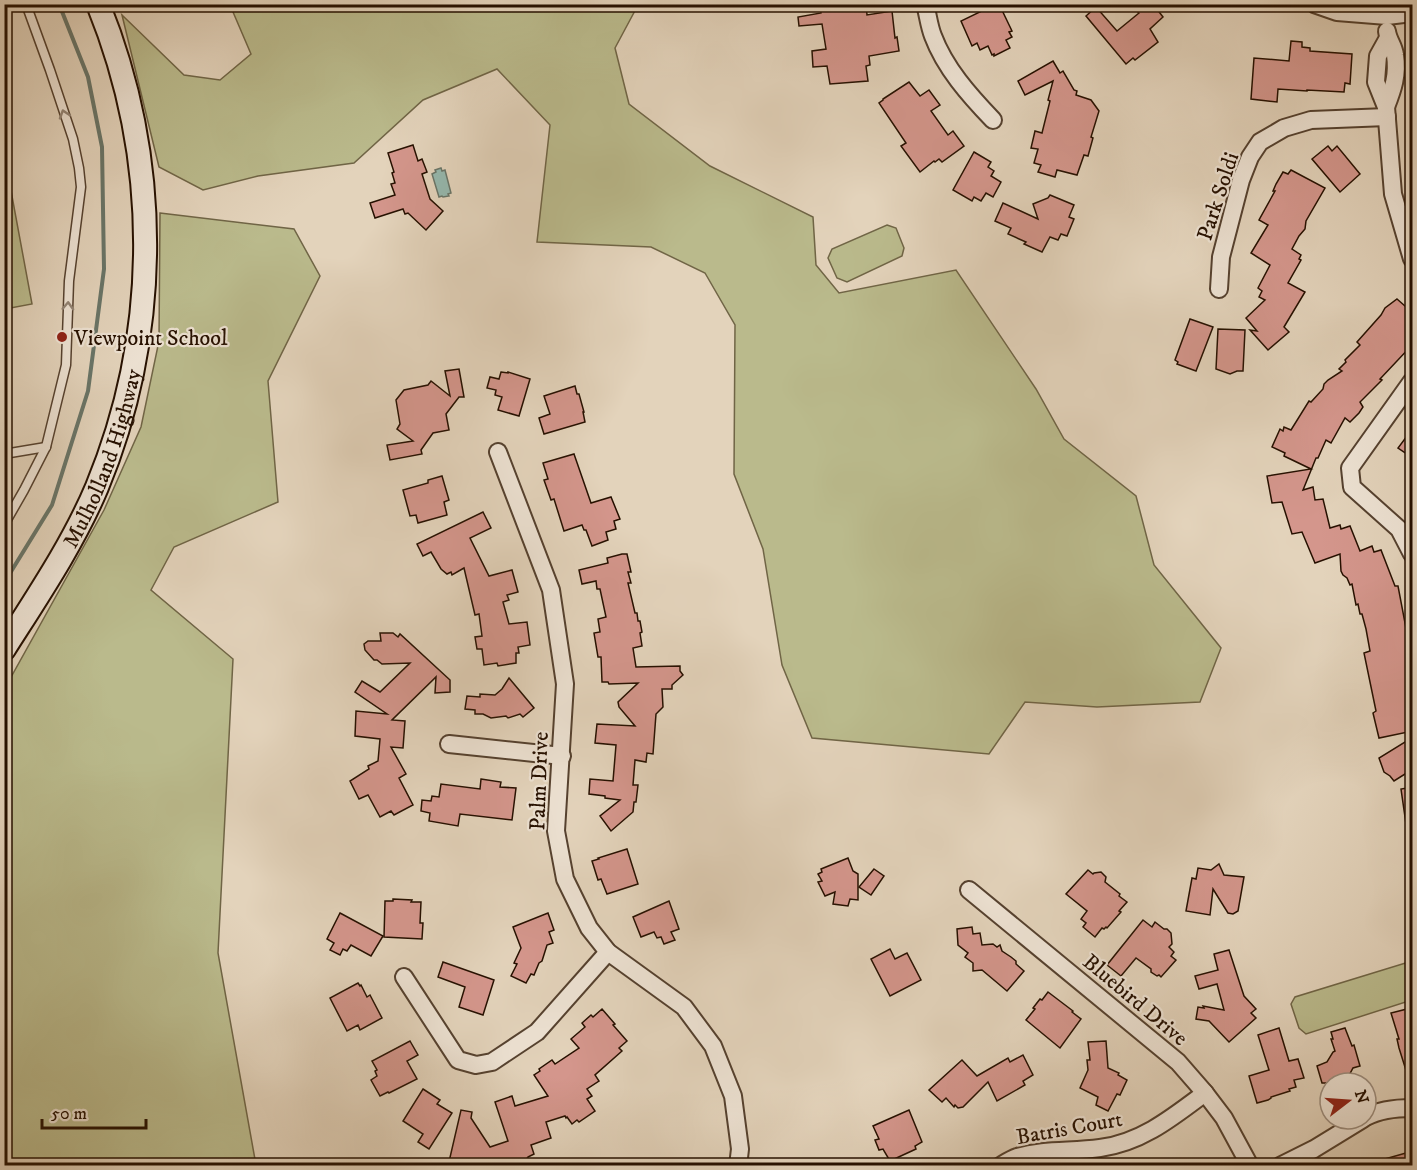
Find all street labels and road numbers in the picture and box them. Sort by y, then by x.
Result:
street label: Park Soldi [1191,149,1245,244]
street label: Mulholland Highway [57,366,148,553]
street label: Palm Drive [524,731,555,831]
street label: Bluebird Drive [1077,948,1193,1052]
street label: Batris Court [1014,1106,1124,1151]

